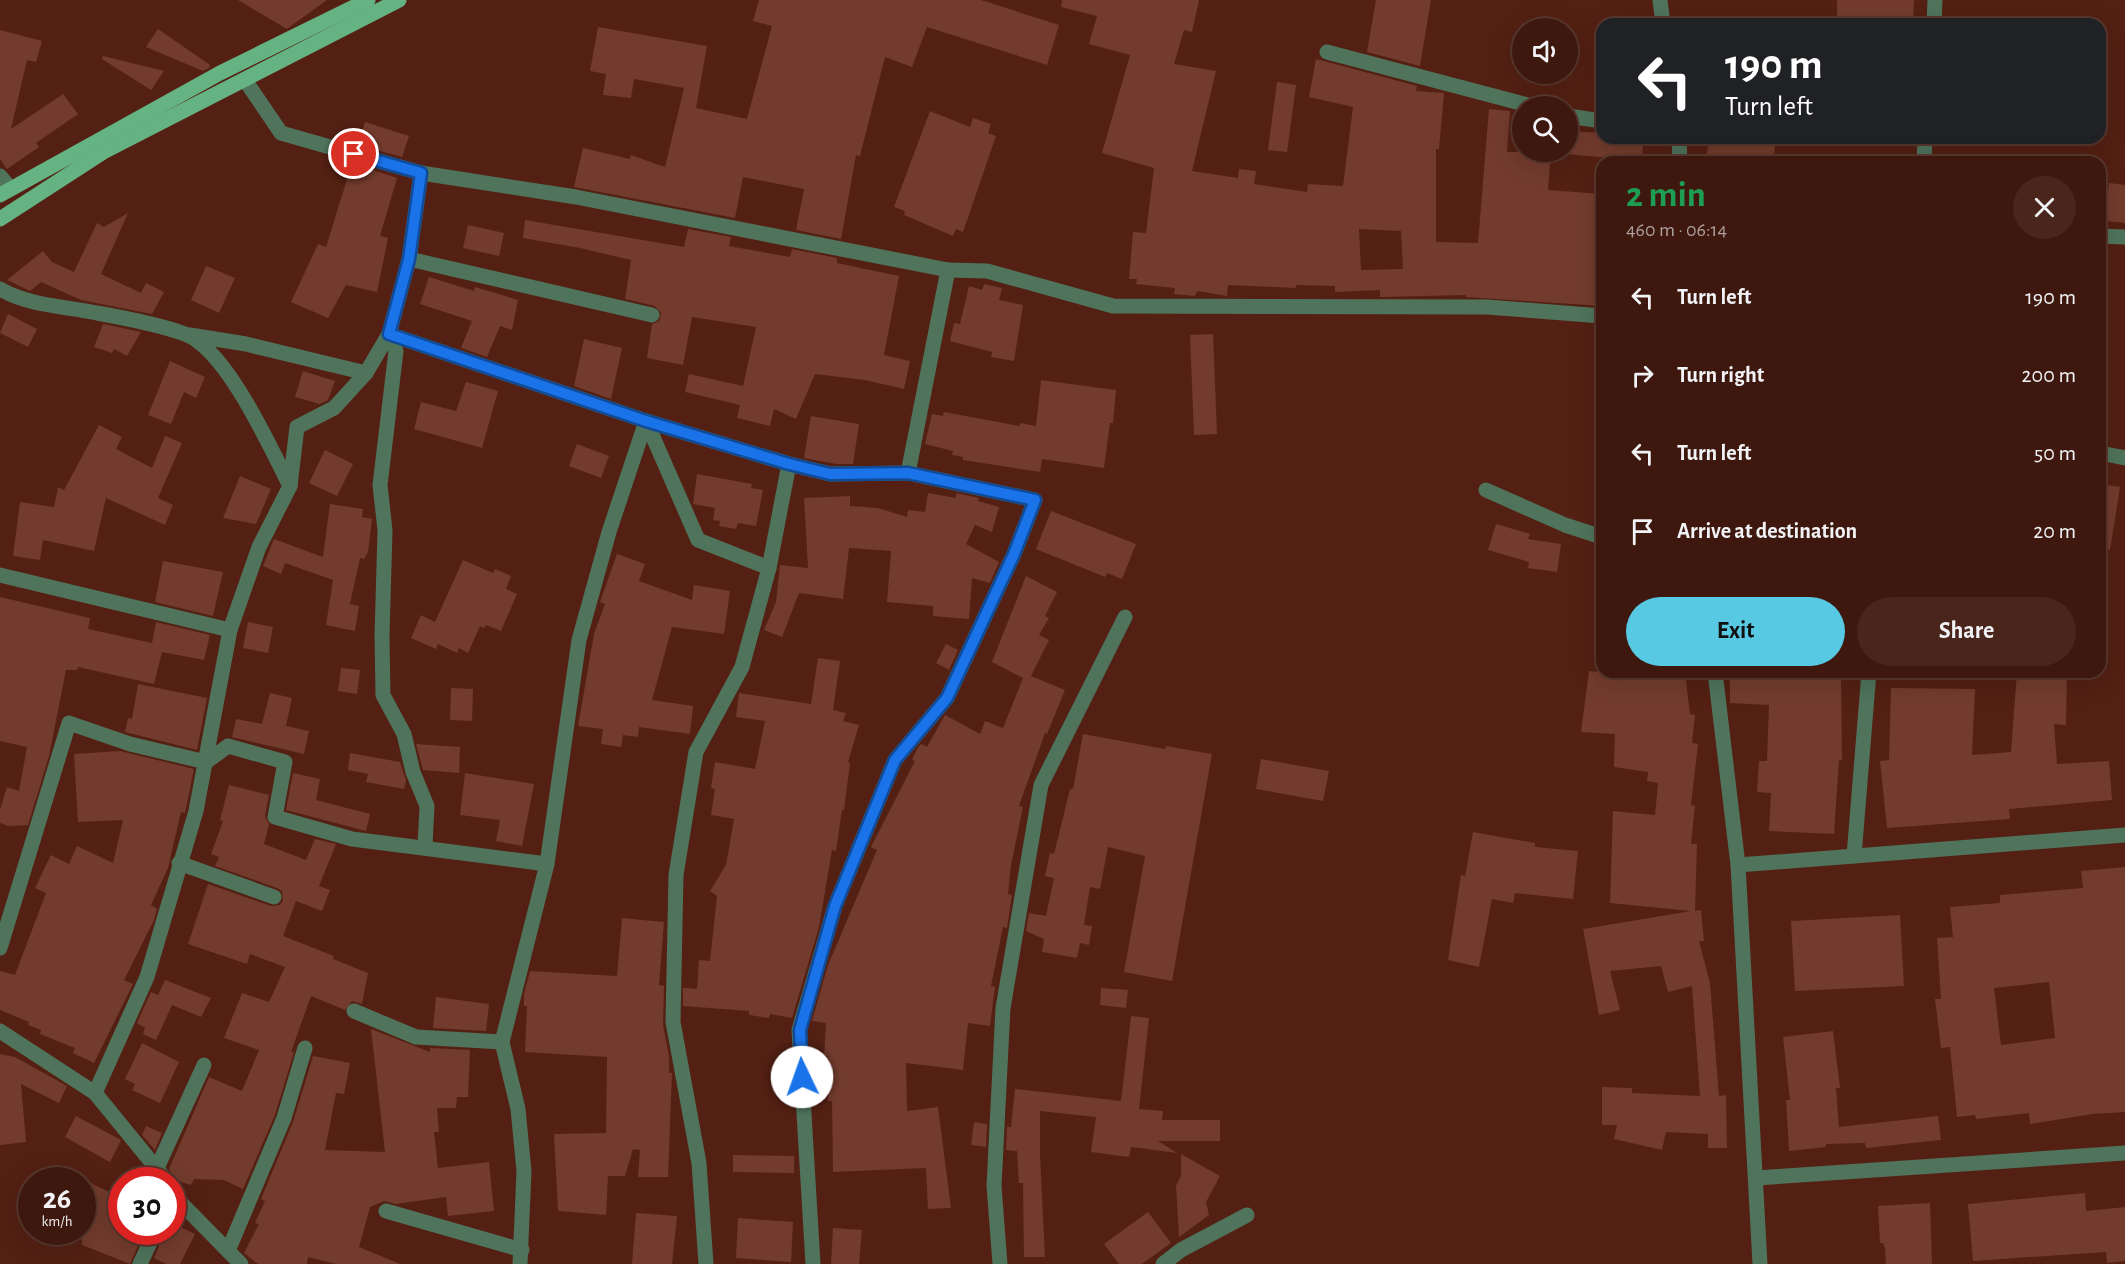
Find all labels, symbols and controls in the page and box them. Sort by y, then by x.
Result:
map controls [1512,18,1578,162]
button: sound [1512,18,1578,84]
icon: left [1626,42,1704,120]
text: 190 m [1725,44,1823,86]
text: Turn left [1725,93,1813,120]
button: search [1512,96,1578,162]
pin [328,128,379,179]
icon: arrive [337,137,370,170]
button: close [2013,176,2076,239]
text: 2 min [1626,177,1706,213]
text: 460 m · 06:14 [1626,220,1727,240]
icon: left [1626,281,1659,314]
text: Turn left [1677,286,1751,308]
text: 190 m [2025,286,2076,308]
icon: right [1626,359,1659,392]
text: Turn right [1677,364,1764,386]
text: 200 m [2022,364,2076,386]
icon: left [1626,437,1659,470]
text: Turn left [1677,442,1751,464]
text: 50 m [2034,442,2076,464]
icon: arrive [1626,515,1659,548]
text: Arrive at destination [1677,520,1857,542]
text: 20 m [2033,520,2076,542]
button: Exit [1626,597,1845,666]
button: Share [1857,597,2076,666]
position arrow [770,1045,834,1109]
speed limit sign: 30 [108,1167,186,1245]
text: 26 [43,1184,71,1214]
text: km/h [42,1214,72,1229]

